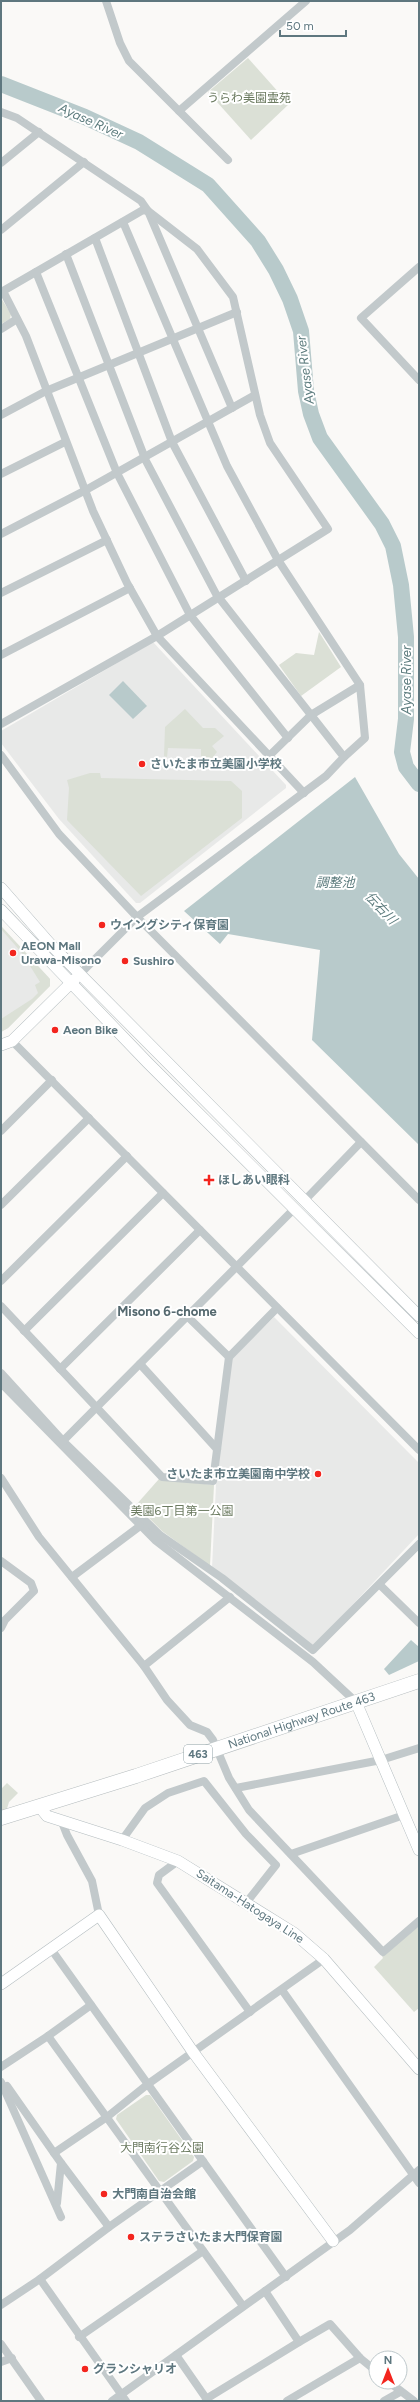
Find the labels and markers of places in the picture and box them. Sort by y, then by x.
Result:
place label: さいたま市立美園小学校 [150,757,282,771]
marker: さいたま市立美園小学校 [137,759,147,769]
place label: ウイングシティ保育園 [110,918,229,932]
marker: ウイングシティ保育園 [97,920,107,930]
place label: AEON Mall Urawa-Misono [21,939,101,967]
marker: AEON Mall Urawa-Misono [8,948,18,958]
place label: Sushiro [133,954,174,968]
marker: Sushiro [120,956,130,966]
place label: Aeon Bike [63,1023,118,1037]
marker: Aeon Bike [50,1025,60,1035]
place label: ほしあい眼科 [218,1173,290,1187]
marker: ほしあい眼科 [203,1174,215,1186]
place label: さいたま市立美園南中学校 [166,1467,310,1481]
marker: さいたま市立美園南中学校 [313,1469,323,1479]
place label: 大門南自治会館 [112,2187,196,2201]
marker: 大門南自治会館 [99,2189,109,2199]
place label: ステラさいたま大門保育園 [139,2230,283,2244]
marker: ステラさいたま大門保育園 [126,2232,136,2242]
place label: グランシャリオ [93,2362,177,2376]
marker: グランシャリオ [80,2364,90,2374]

